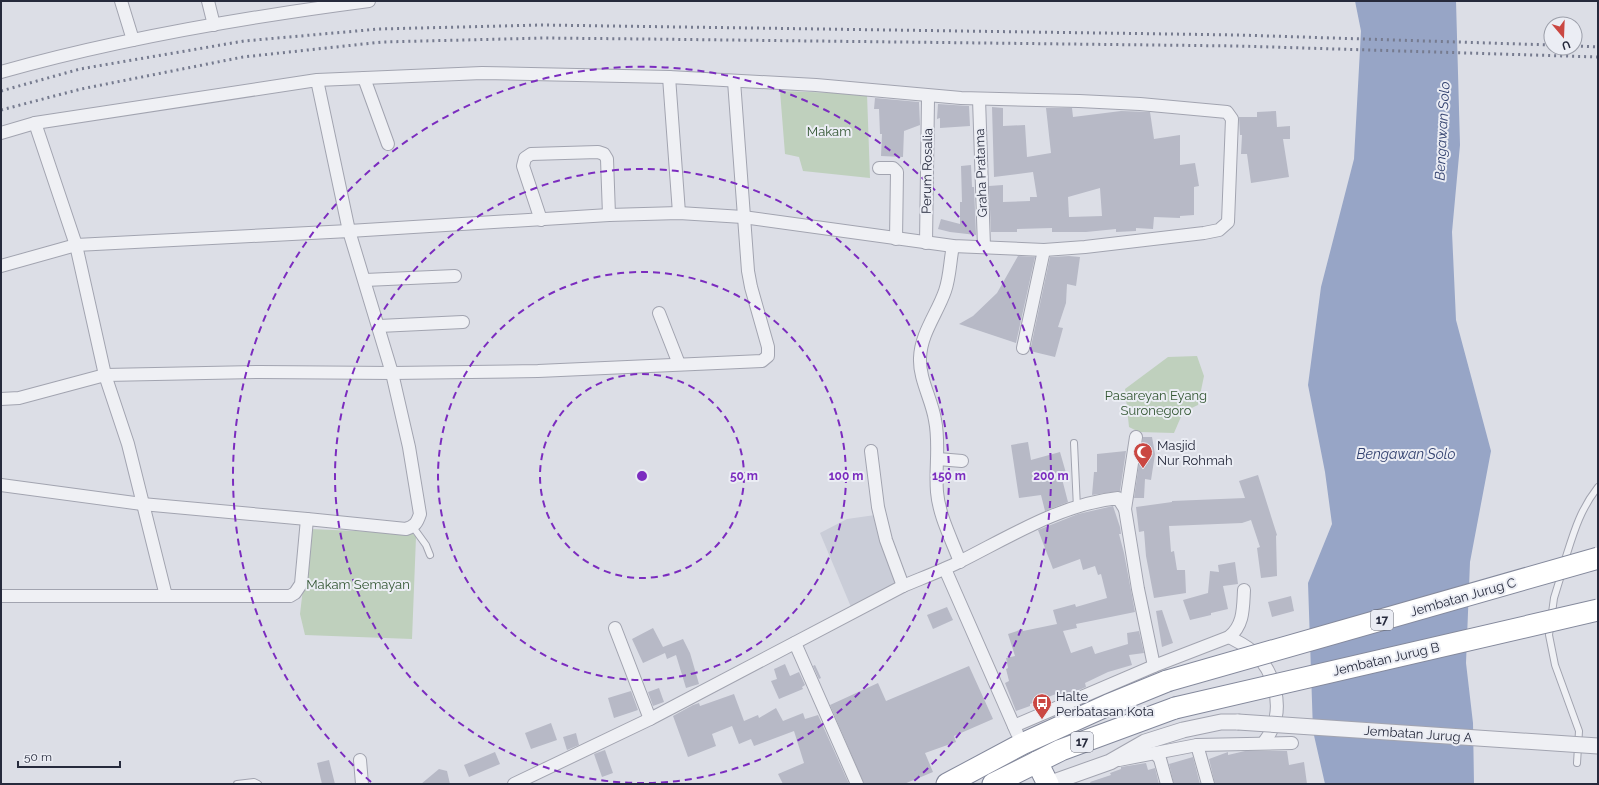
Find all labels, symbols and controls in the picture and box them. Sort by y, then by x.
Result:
north arrow [1543,16,1583,56]
text: U [1560,37,1572,52]
water label: Bengawan Solo [1431,81,1453,181]
park label: Makam [807,124,851,139]
street label: Perum Rosalia [919,128,935,214]
street label: Graha Pratama [972,128,990,218]
park label: Pasareyan Eyang Suronegoro [1105,388,1207,418]
place label: Masjid Nur Rohmah [1157,438,1233,468]
mosque icon: Masjid Nur Rohmah [1132,441,1154,469]
water label: Bengawan Solo [1357,446,1455,462]
centre of rings [635,469,649,483]
text: 50 m [730,469,758,483]
text: 100 m [829,469,863,483]
text: 150 m [932,469,966,483]
text: 200 m [1033,469,1069,483]
street label: Jembatan Jurug C [1408,575,1518,619]
park label: Makam Semayan [306,577,410,592]
road number: 17 [1371,610,1393,630]
street label: Jembatan Jurug B [1331,639,1441,679]
place label: Halte Perbatasan Kota [1056,689,1154,719]
bus stop icon: Halte Perbatasan Kota [1031,692,1053,720]
street label: Jembatan Jurug A [1363,723,1473,745]
road number: 17 [1071,732,1093,752]
scale bar [18,743,120,769]
text: 50 m [24,750,52,764]

